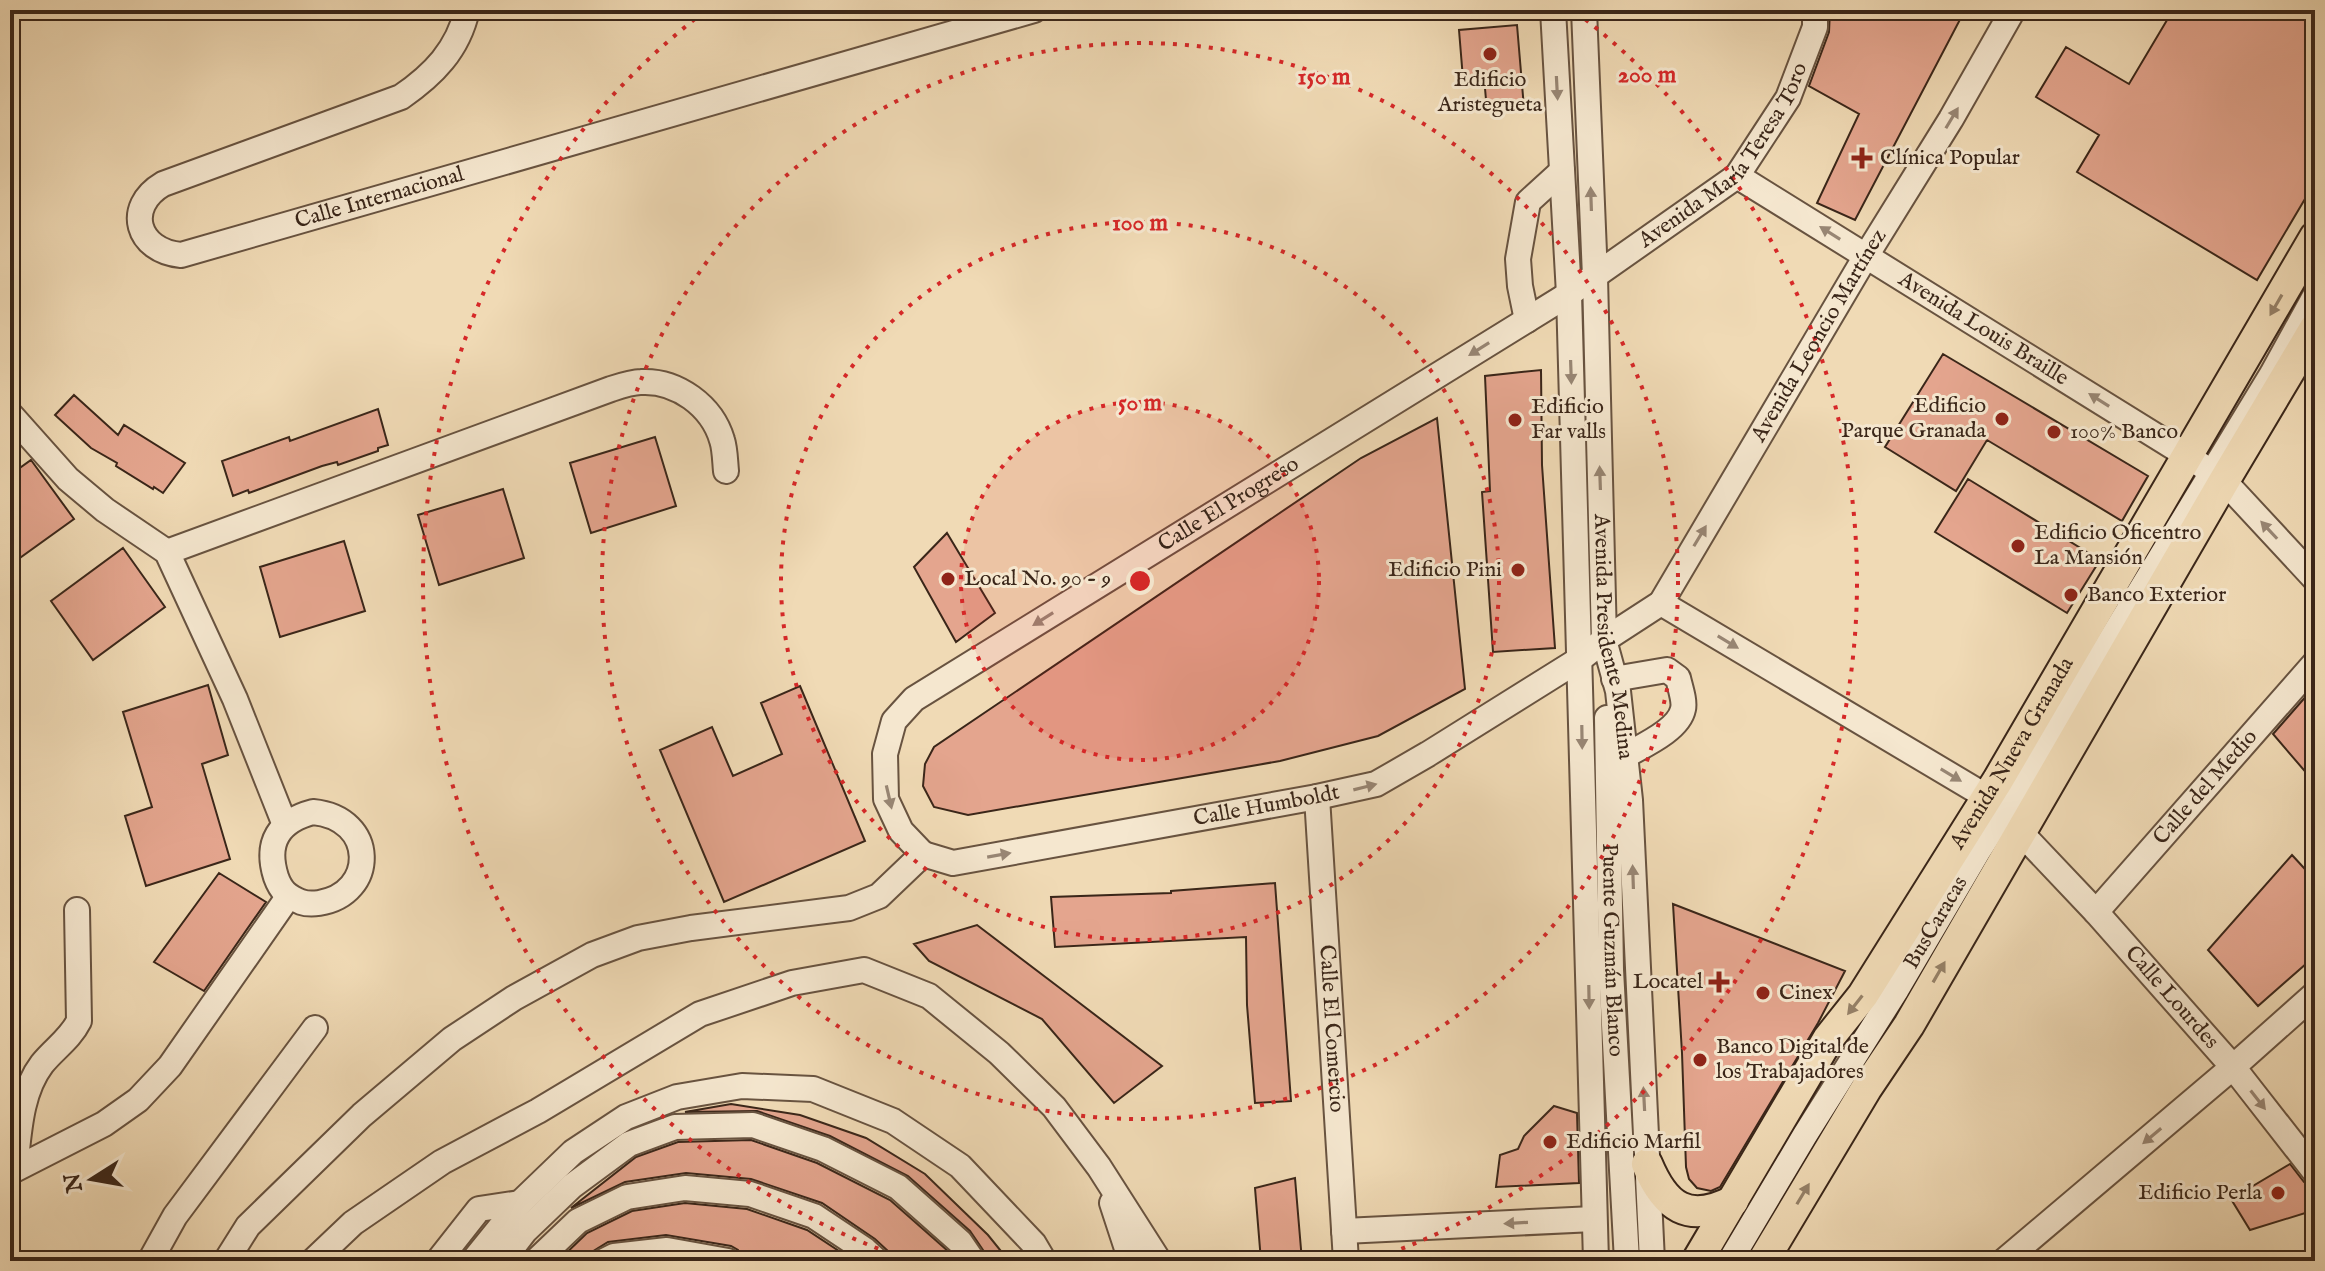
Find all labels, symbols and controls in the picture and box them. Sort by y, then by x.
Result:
marker: Edificio Aristegueta [1481,45,1499,63]
street label: Avenida María Teresa Toro [1633,59,1814,255]
text: 200 m [1618,60,1677,91]
text: 150 m [1297,62,1351,93]
place label: Edificio Aristegueta [1437,66,1543,119]
one-way arrow [1551,76,1564,101]
one-way arrow [1944,107,1958,129]
place label: Clínica Popular [1880,144,2020,172]
marker: Clínica Popular [1851,147,1873,169]
street label: Calle Internacional [292,160,467,236]
one-way arrow [1585,186,1598,211]
text: 100 m [1112,208,1169,239]
street label: Avenida Leoncio Martínez [1745,224,1893,448]
one-way arrow [1819,227,1841,241]
street label: Avenida Louis Braille [1892,265,2074,392]
one-way arrow [2269,294,2283,316]
one-way arrow [1468,342,1490,356]
one-way arrow [1565,360,1578,385]
text: 50 m [1118,388,1163,419]
place label: Edificio Parque Granada [1841,392,1986,445]
place label: Edificio Far valls [1531,393,1606,446]
one-way arrow [2088,393,2110,407]
marker: Edificio Parque Granada [1993,410,2011,428]
marker: Edificio Far valls [1506,411,1524,429]
place label: 100% Banco [2070,418,2178,446]
marker: 100% Banco [2045,423,2063,441]
street label: Calle El Progreso [1153,450,1304,559]
one-way arrow [1593,465,1606,490]
street label: Avenida Presidente Medina [1587,513,1639,761]
place label: Edificio Oficentro La Mansión [2034,519,2201,572]
one-way arrow [2261,520,2279,539]
one-way arrow [1693,525,1707,547]
marker: Edificio Oficentro La Mansión [2009,537,2027,555]
place label: Edificio Pini [1388,556,1502,584]
marker: Edificio Pini [1509,561,1527,579]
place label: Local No. 90 - 9 [964,565,1111,593]
centre of rings [1126,567,1154,595]
marker: Local No. 90 - 9 [939,570,957,588]
place label: Banco Exterior [2087,581,2226,609]
marker: Banco Exterior [2062,586,2080,604]
one-way arrow [1032,611,1054,625]
one-way arrow [1717,635,1739,649]
street label: Avenida Nueva Granada [1943,652,2081,856]
street label: Calle del Medio [2147,724,2264,851]
one-way arrow [1576,725,1589,750]
one-way arrow [1940,768,1962,782]
street label: Calle Humboldt [1191,778,1343,833]
one-way arrow [1352,780,1377,792]
one-way arrow [883,785,896,810]
street label: Puente Guzmán Blanco [1595,843,1630,1058]
one-way arrow [987,848,1012,860]
one-way arrow [1626,864,1639,889]
street label: BusCaracas [1898,871,1974,974]
street label: Calle Lourdes [2118,940,2225,1055]
street label: Calle El Comercio [1312,944,1351,1113]
one-way arrow [1932,961,1946,983]
place label: Locatel [1633,968,1703,996]
marker: Locatel [1710,973,1728,991]
place label: Cinex [1779,979,1833,1007]
marker: Cinex [1754,984,1772,1002]
one-way arrow [1582,985,1595,1010]
one-way arrow [1847,995,1864,1015]
place label: Banco Digital de los Trabajadores [1716,1033,1869,1086]
marker: Banco Digital de los Trabajadores [1691,1051,1709,1069]
one-way arrow [1637,1086,1650,1111]
one-way arrow [2250,1090,2266,1110]
one-way arrow [2142,1127,2162,1144]
place label: Edificio Marfil [1566,1128,1701,1156]
marker: Edificio Marfil [1541,1133,1559,1151]
north arrow [52,1139,132,1219]
text: N [59,1170,90,1195]
place label: Edificio Perla [2138,1179,2262,1207]
one-way arrow [1796,1183,1810,1205]
marker: Edificio Perla [2269,1184,2287,1202]
one-way arrow [1503,1216,1528,1229]

